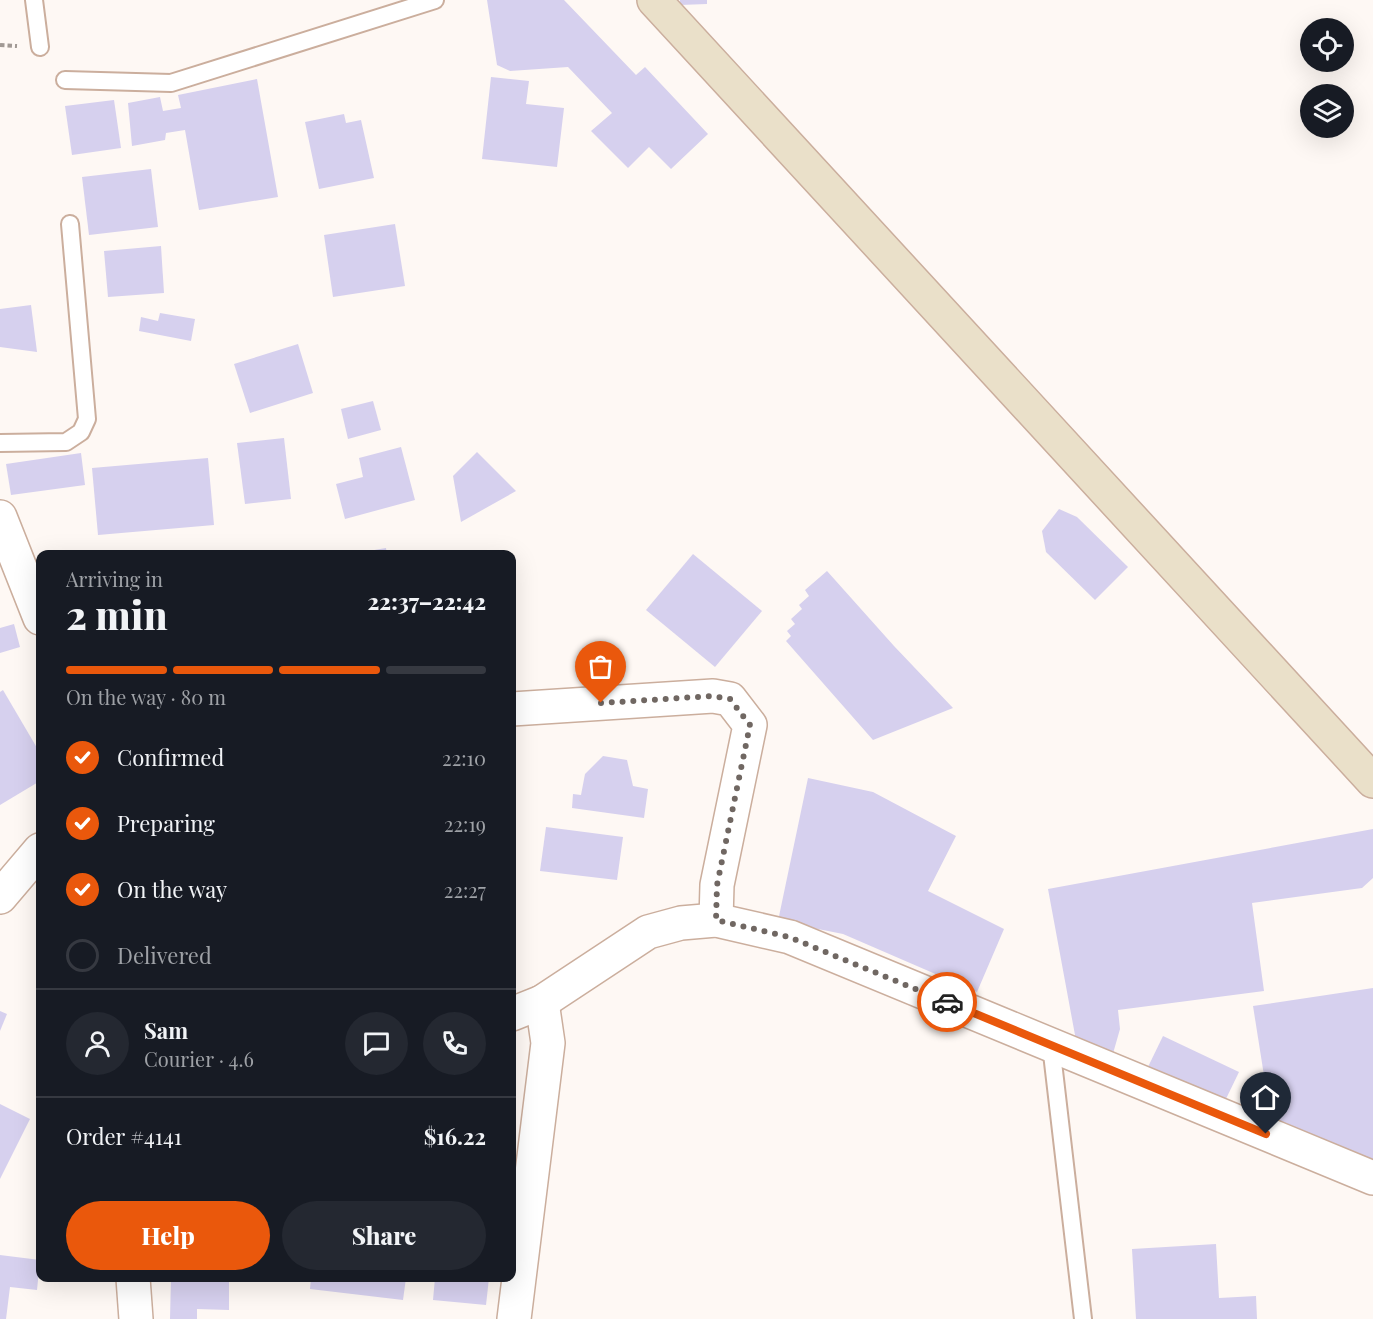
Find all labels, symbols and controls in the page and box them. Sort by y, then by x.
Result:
map controls [1300,18,1354,138]
button: locate [1300,18,1354,72]
button: layers [1300,84,1354,138]
text: Arriving in [66,565,163,592]
text: 22:37–22:42 [368,586,486,616]
text: 2 min [66,588,168,640]
pin [575,641,626,703]
icon: bag [584,650,617,683]
text: On the way · 80 m [66,683,226,710]
icon: check [66,741,99,774]
text: Confirmed [117,742,224,772]
text: 22:10 [442,744,486,771]
icon: check [66,807,99,840]
text: Preparing [117,808,215,838]
text: 22:19 [444,810,486,837]
icon: check [66,873,99,906]
text: On the way [117,874,227,904]
text: 22:27 [444,876,486,903]
text: Delivered [117,940,212,970]
courier [917,972,977,1032]
icon: car [931,986,964,1019]
button: person [66,1012,129,1075]
button: chat [345,1012,408,1075]
button: phone [423,1012,486,1075]
text: Sam [144,1015,188,1045]
text: Courier · 4.6 [144,1045,254,1072]
pin [1240,1072,1291,1134]
icon: home [1249,1081,1282,1114]
text: Order #4141 [66,1121,182,1151]
text: $16.22 [424,1121,486,1151]
button: Help [66,1201,270,1270]
button: Share [282,1201,486,1270]

